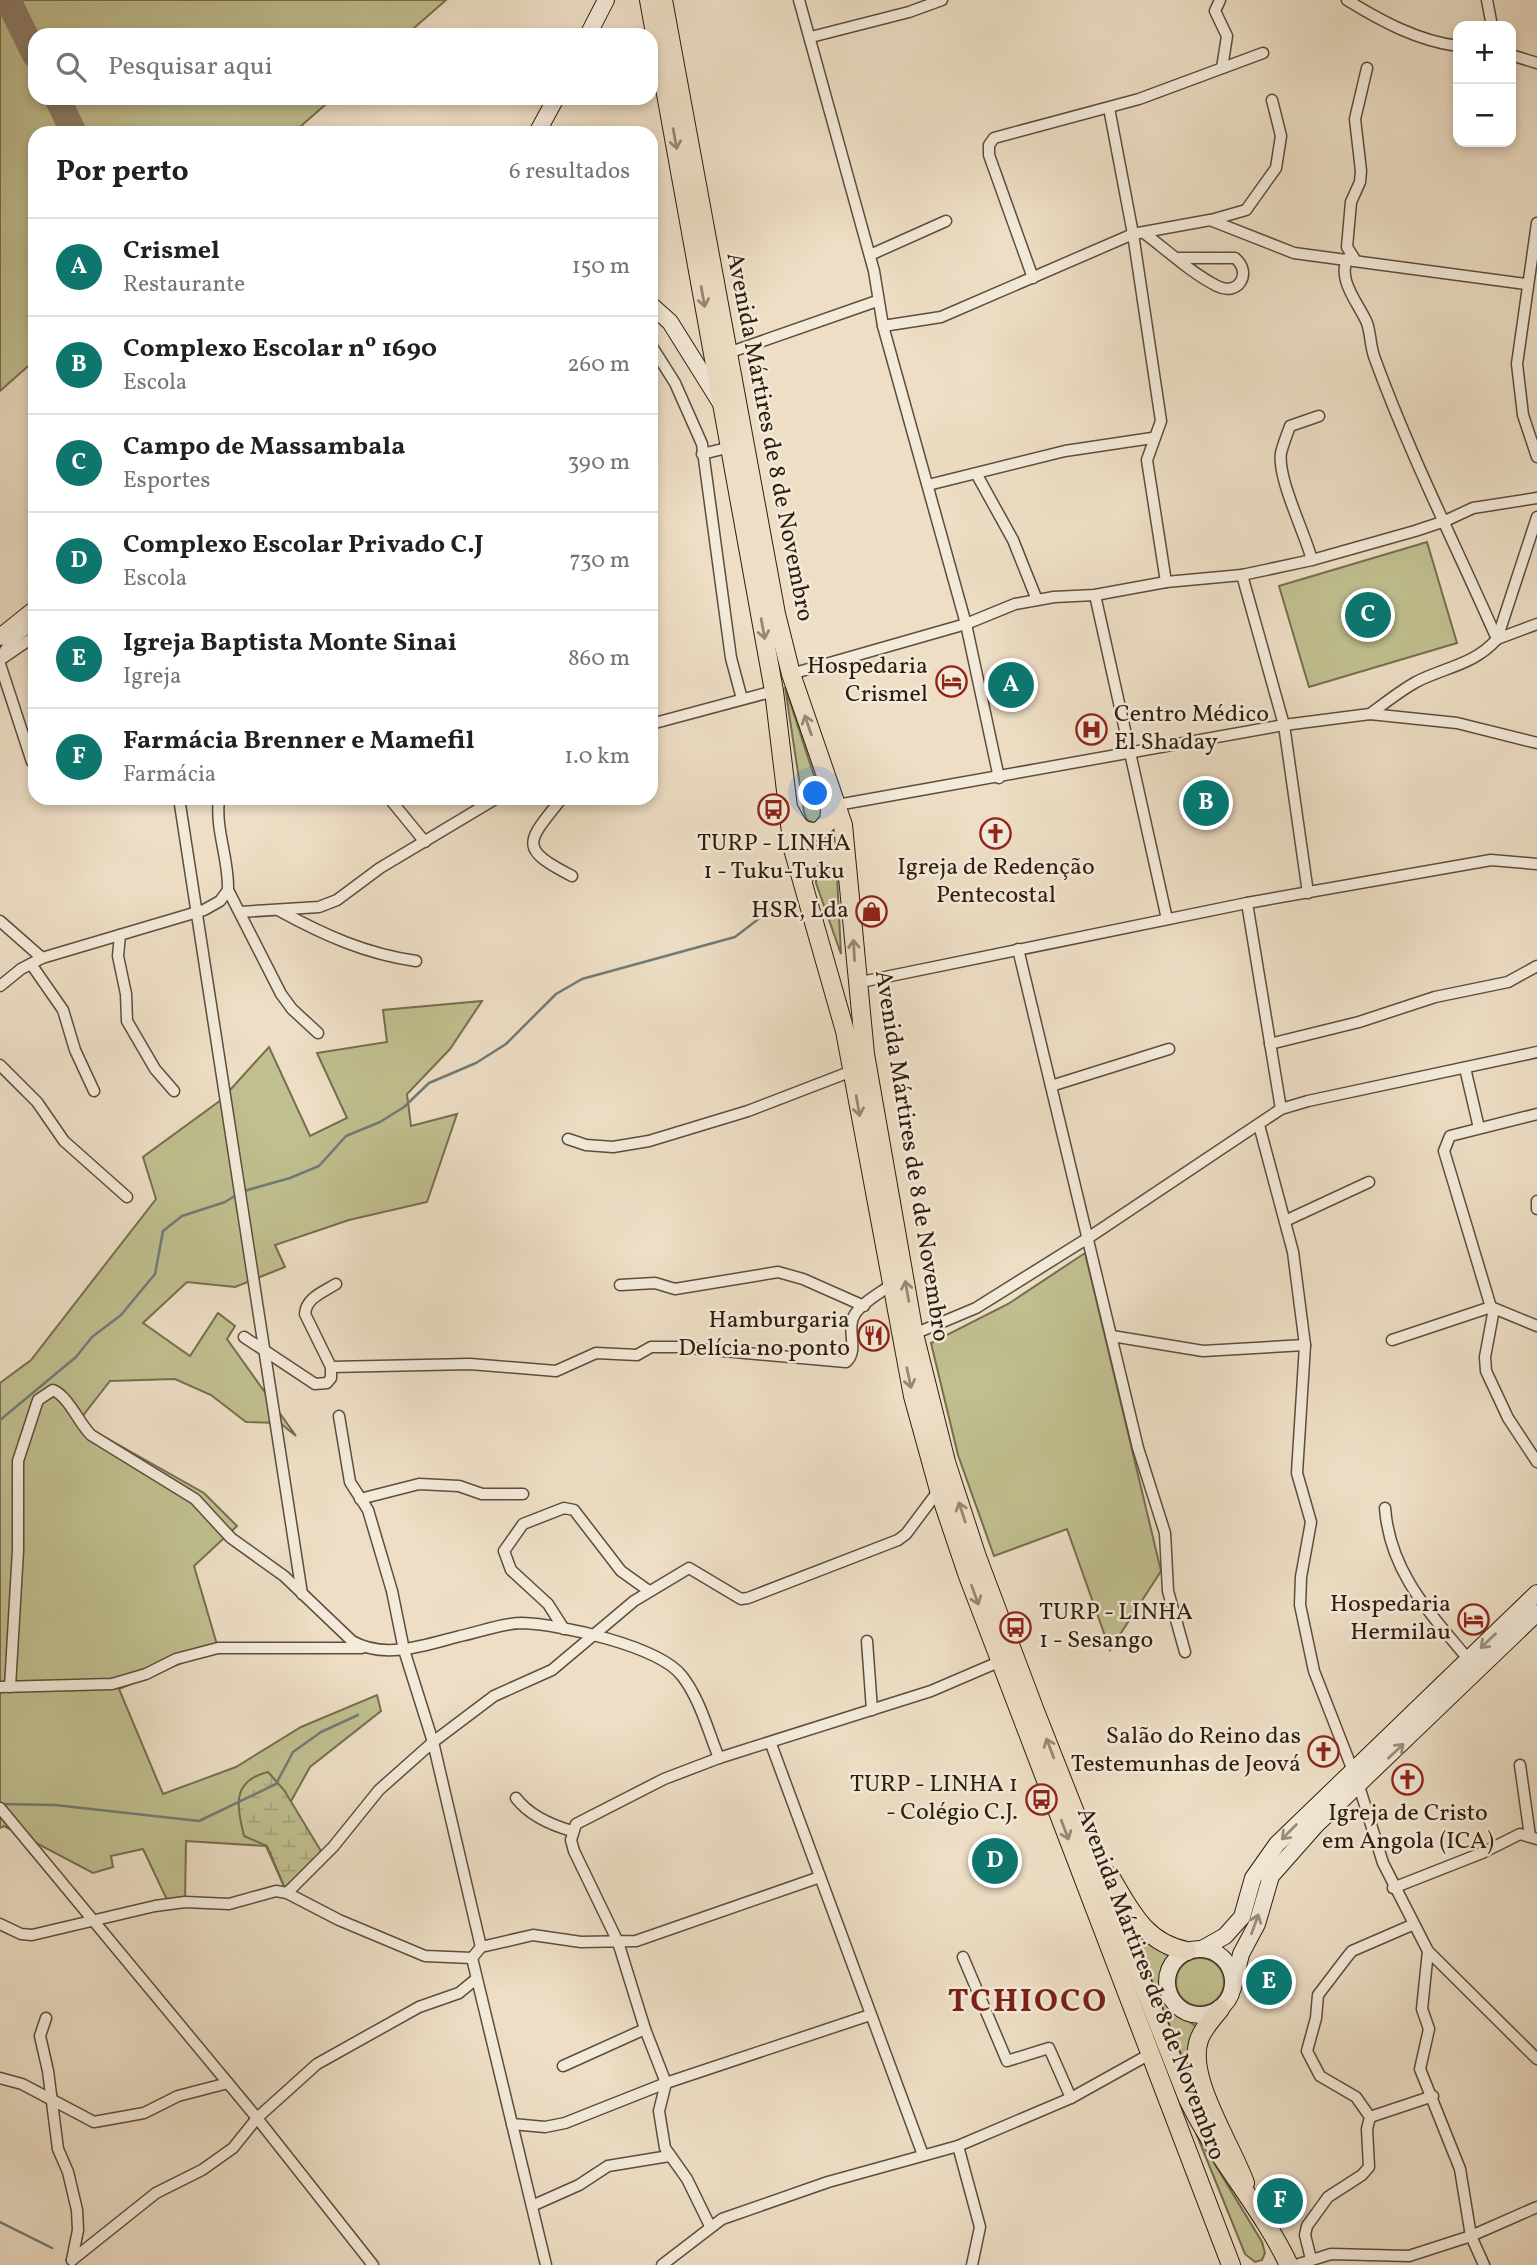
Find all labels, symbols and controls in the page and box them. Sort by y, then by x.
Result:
map controls [1453,21,1516,147]
button: + [1453,21,1516,84]
search box [28,28,658,105]
icon: search [52,48,90,86]
text: Pesquisar aqui [108,49,273,85]
button: − [1453,84,1516,147]
one-way arrow [669,128,682,150]
text: Por perto [56,151,189,193]
text: 6 resultados [509,156,630,188]
text: Crismel [123,233,220,269]
street label: Avenida Mártires de 8 de Novembro [717,250,821,624]
text: A [71,251,87,283]
text: 150 m [572,251,630,283]
text: Restaurante [123,269,245,301]
one-way arrow [697,285,710,308]
text: Complexo Escolar nº 1690 [123,331,437,367]
text: B [71,349,87,381]
text: 260 m [567,349,630,381]
text: Escola [123,367,187,399]
text: Campo de Massambala [123,429,405,465]
text: C [72,447,86,479]
text: 390 m [567,447,630,479]
text: Esportes [123,465,210,497]
text: Complexo Escolar Privado C.J [123,527,484,563]
text: D [71,545,87,577]
text: 730 m [569,545,630,577]
text: Escola [123,563,187,595]
pin: C [1345,589,1391,641]
one-way arrow [757,617,770,640]
text: Igreja Baptista Monte Sinai [123,625,457,661]
text: E [72,643,86,675]
text: 860 m [568,643,630,675]
place label: Hospedaria Crismel [807,650,928,712]
pin: A [988,659,1034,711]
text: Igreja [123,661,181,693]
hotel icon: Hospedaria Crismel [934,664,968,698]
place label: Centro Médico El Shaday [1114,698,1269,760]
hospital icon: Centro Médico El Shaday [1074,712,1108,746]
one-way arrow [801,714,813,736]
text: Farmácia Brenner e Mamefil [123,723,475,759]
text: F [72,741,86,773]
text: 1.0 km [564,741,630,773]
text: Farmácia [123,759,216,791]
your location [798,776,832,810]
pin: B [1183,777,1229,829]
bus stop icon: TURP - LINHA 1 - Tuku-Tuku [757,793,791,827]
church icon: Igreja de Redenção Pentecostal [979,817,1013,851]
place label: TURP - LINHA 1 - Tuku-Tuku [697,827,851,889]
place label: Igreja de Redenção Pentecostal [897,851,1095,913]
place label: HSR, Lda [751,894,849,928]
shop icon: HSR, Lda [855,894,889,928]
one-way arrow [847,939,860,962]
street label: Avenida Mártires de 8 de Novembro [865,968,957,1344]
one-way arrow [852,1094,866,1117]
one-way arrow [899,1280,913,1303]
place label: Hamburgaria Delícia no ponto [678,1304,850,1366]
restaurant icon: Hamburgaria Delícia no ponto [856,1318,890,1352]
one-way arrow [903,1366,917,1389]
one-way arrow [955,1501,967,1523]
one-way arrow [970,1584,982,1606]
place label: Hospedaria Hermilau [1330,1588,1451,1650]
place label: TURP - LINHA 1 - Sesango [1039,1596,1193,1658]
hotel icon: Hospedaria Hermilau [1457,1602,1491,1636]
bus stop icon: TURP - LINHA 1 - Sesango [999,1610,1033,1644]
one-way arrow [1480,1632,1497,1649]
place label: Salão do Reino das Testemunhas de Jeová [1071,1720,1301,1782]
church icon: Salão do Reino das Testemunhas de Jeová [1307,1734,1341,1768]
one-way arrow [1042,1737,1055,1759]
one-way arrow [1387,1743,1404,1760]
church icon: Igreja de Cristo em Angola (ICA) [1391,1763,1425,1797]
place label: TURP - LINHA 1 - Colégio C.J. [850,1768,1018,1830]
bus stop icon: TURP - LINHA 1 - Colégio C.J. [1024,1782,1058,1816]
place label: Igreja de Cristo em Angola (ICA) [1322,1797,1494,1859]
street label: Avenida Mártires de 8 de Novembro [1067,1803,1233,2165]
one-way arrow [1060,1819,1072,1841]
one-way arrow [1280,1824,1297,1841]
pin: D [972,1835,1018,1887]
one-way arrow [1250,1914,1263,1936]
pin: E [1246,1956,1292,2008]
district label: TCHIOCO [948,1981,1108,2025]
pin: F [1257,2175,1303,2227]

